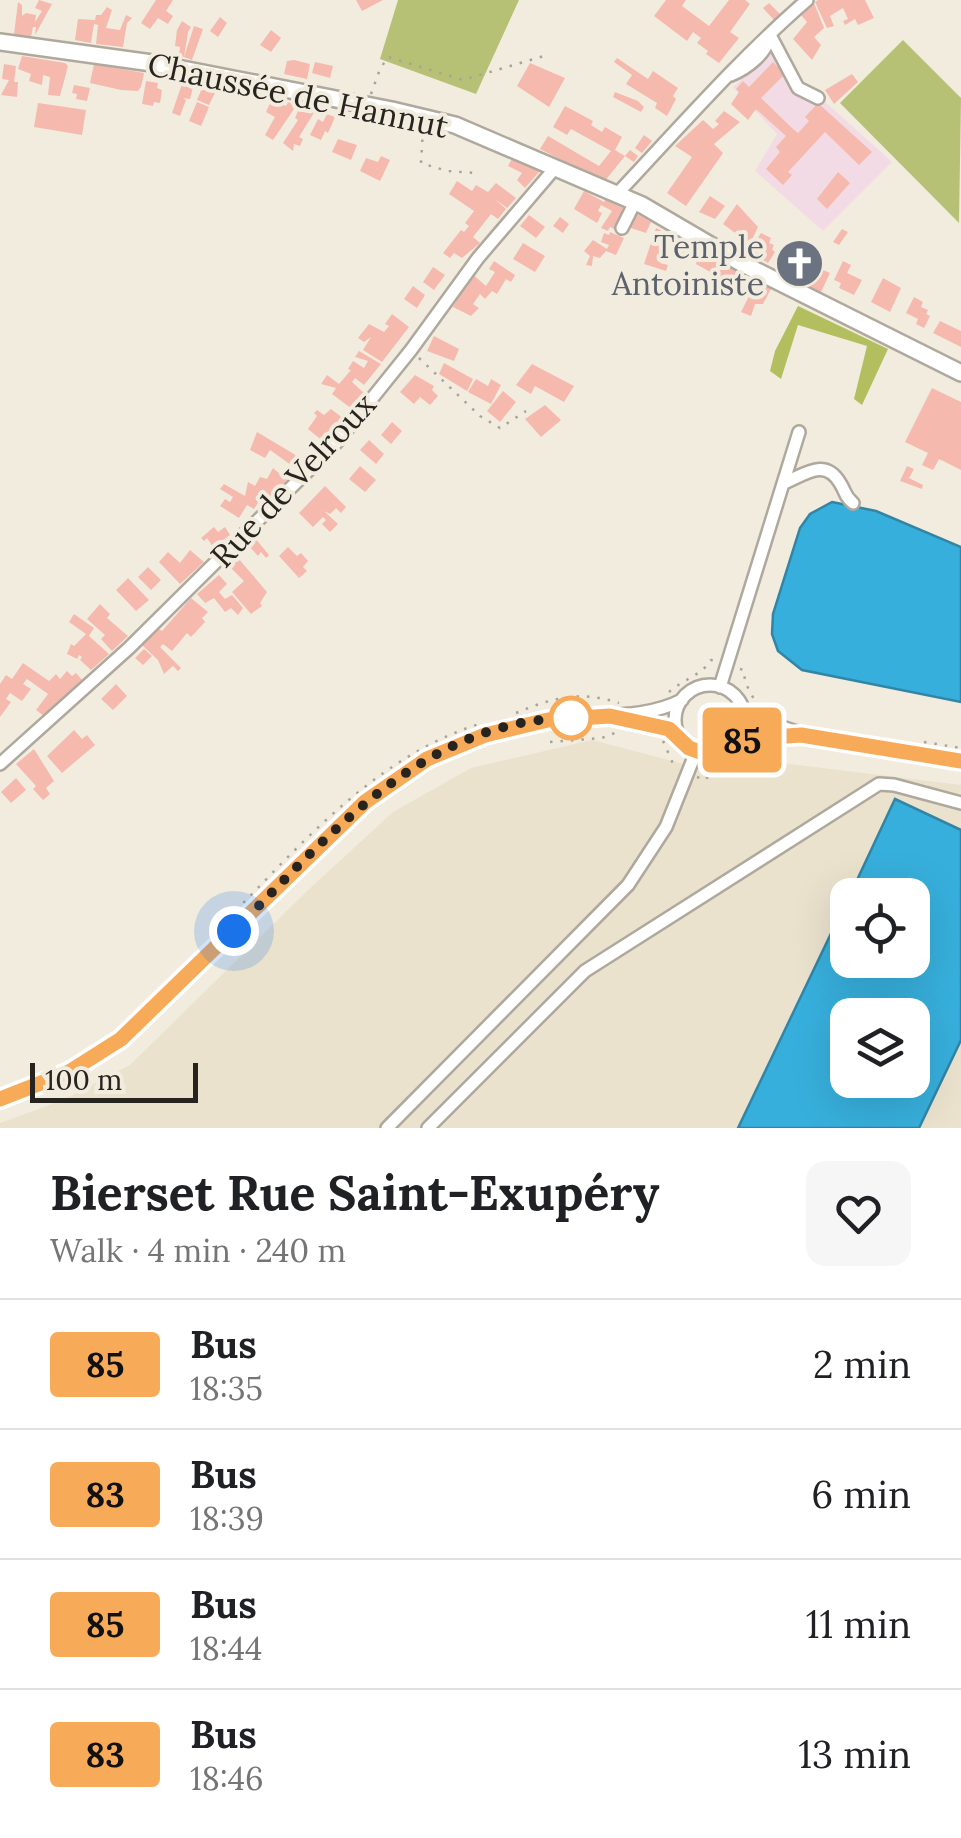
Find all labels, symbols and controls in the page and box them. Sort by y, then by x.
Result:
street label: Chaussée de Hannut [144,43,453,147]
place label: Temple Antoiniste [611,226,764,304]
church icon: Temple Antoiniste [773,238,825,290]
street label: Rue de Velroux [202,384,384,576]
unlabelled marker [550,697,592,739]
line badge: 85 [697,708,787,772]
text: 85 [723,718,761,763]
map controls [830,878,930,1098]
button: locate [830,878,930,978]
your location [209,906,259,956]
button: layers [830,998,930,1098]
scale bar [30,1058,198,1102]
text: 100 m [45,1062,122,1098]
button: heart [806,1161,911,1266]
text: Bierset Rue Saint-Exupéry [50,1162,659,1223]
text: Walk · 4 min · 240 m [50,1230,346,1271]
text: Bus [190,1320,257,1368]
text: 2 min [813,1340,911,1388]
text: 85 [86,1342,124,1387]
text: 18:35 [190,1368,263,1409]
text: Bus [190,1450,257,1498]
text: 6 min [811,1470,911,1518]
text: 83 [85,1472,125,1517]
text: 18:39 [190,1498,264,1539]
text: Bus [190,1580,257,1628]
text: 11 min [806,1600,911,1648]
text: 85 [86,1602,124,1647]
text: 18:44 [190,1628,262,1669]
text: Bus [190,1710,257,1758]
text: 13 min [798,1730,911,1778]
text: 83 [85,1732,125,1777]
text: 18:46 [190,1758,263,1799]

